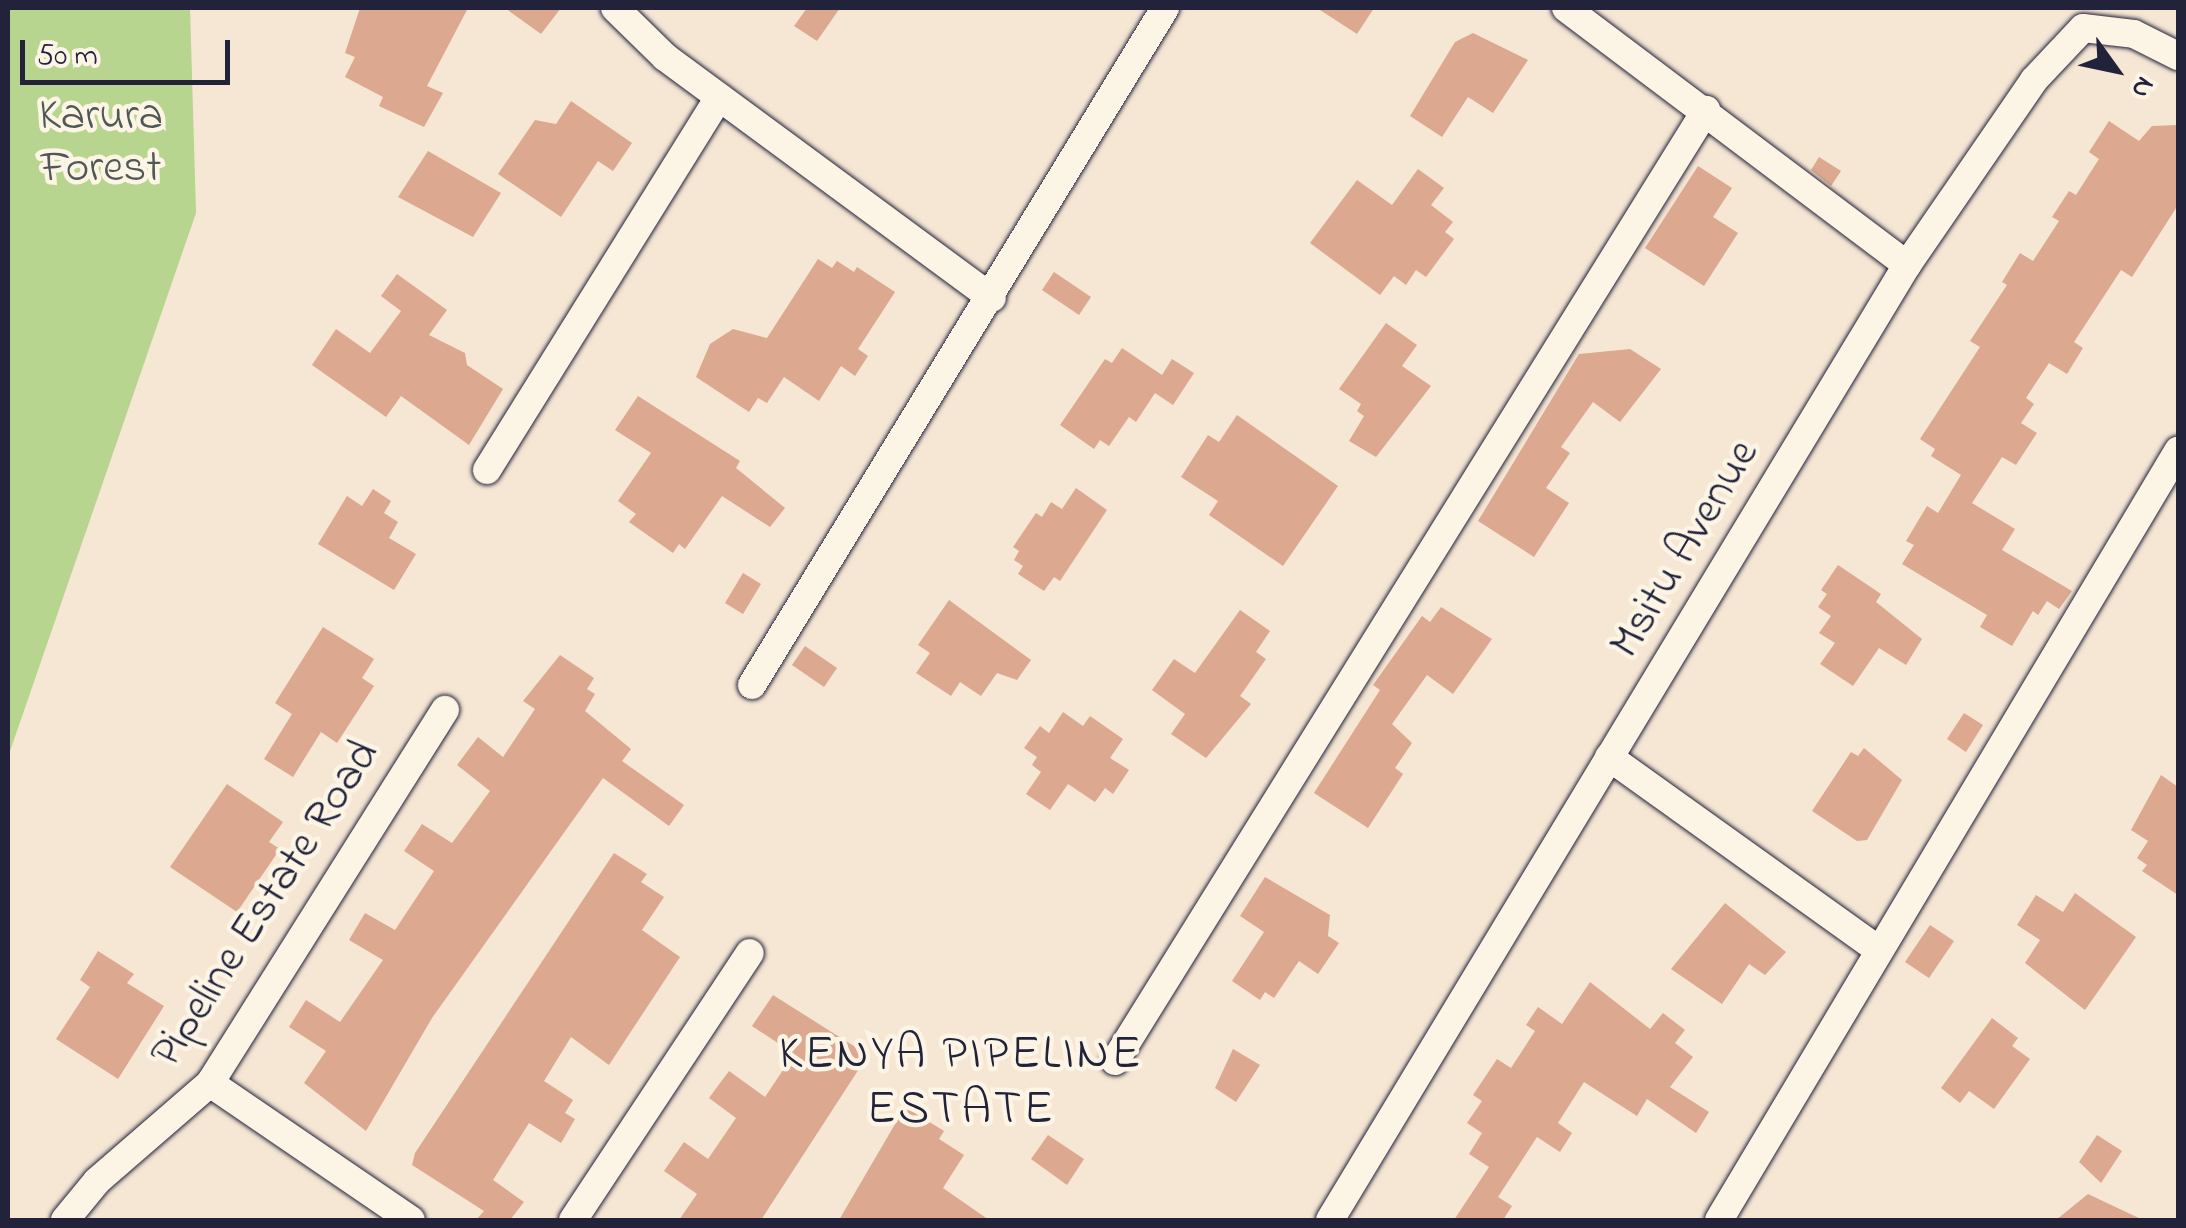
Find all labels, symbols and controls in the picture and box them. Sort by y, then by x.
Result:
scale bar [25,20,235,82]
north arrow [2066,20,2166,120]
text: 50 m [37,35,98,79]
text: N [2119,68,2164,106]
park label: Karura Forest [39,91,163,197]
street label: Msitu Avenue [1600,431,1772,669]
street label: Pipeline Estate Road [141,731,393,1079]
district label: KENYA PIPELINE ESTATE [779,1026,1143,1139]

